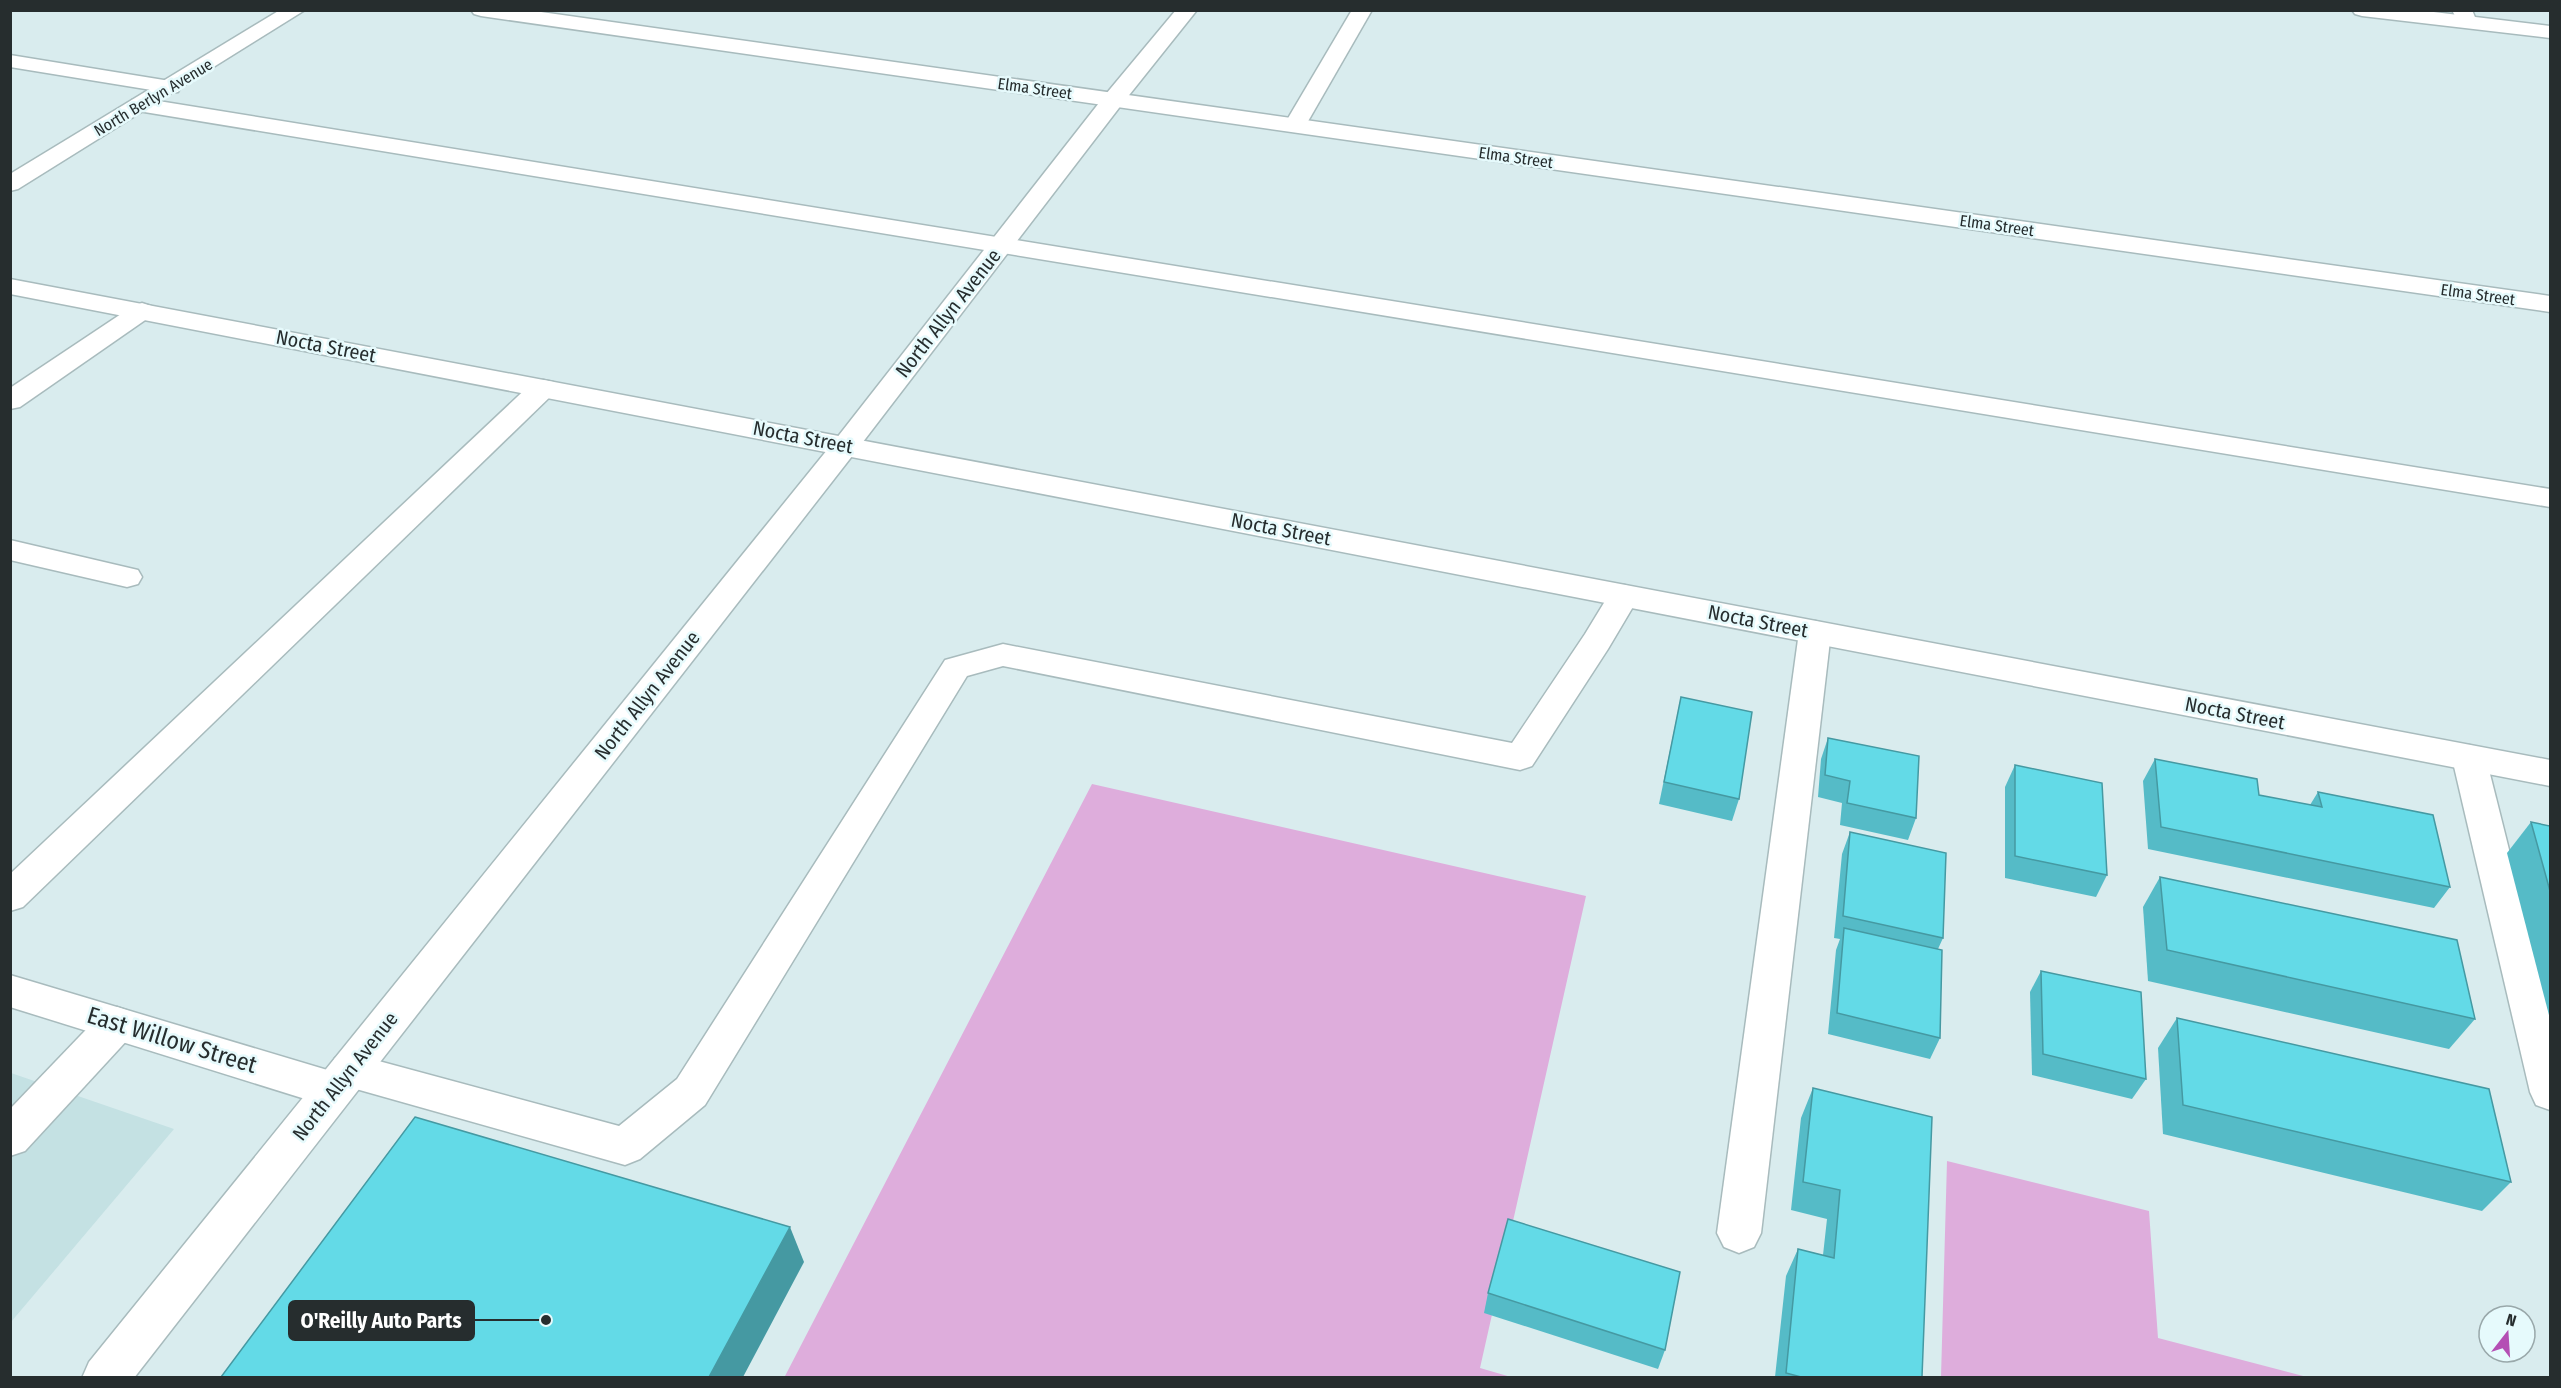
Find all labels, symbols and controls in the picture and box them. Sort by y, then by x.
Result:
street label: North Berlyn Avenue [91,55,216,140]
street label: Elma Street [997,74,1074,103]
street label: Elma Street [1478,143,1555,172]
street label: Elma Street [1959,211,2036,240]
street label: North Allyn Avenue [890,244,1006,382]
street label: Elma Street [2440,280,2517,309]
street label: Nocta Street [274,325,378,368]
street label: Nocta Street [751,416,855,459]
street label: Nocta Street [1229,508,1333,551]
street label: Nocta Street [1706,600,1810,643]
street label: North Allyn Avenue [589,626,705,764]
street label: Nocta Street [2183,692,2287,735]
street label: East Willow Street [84,1001,260,1079]
street label: North Allyn Avenue [287,1007,403,1145]
callout: O'Reilly Auto Parts [289,1301,474,1340]
north arrow [2477,1304,2537,1364]
text: O'Reilly Auto Parts [300,1308,462,1334]
text: N [2504,1310,2519,1331]

